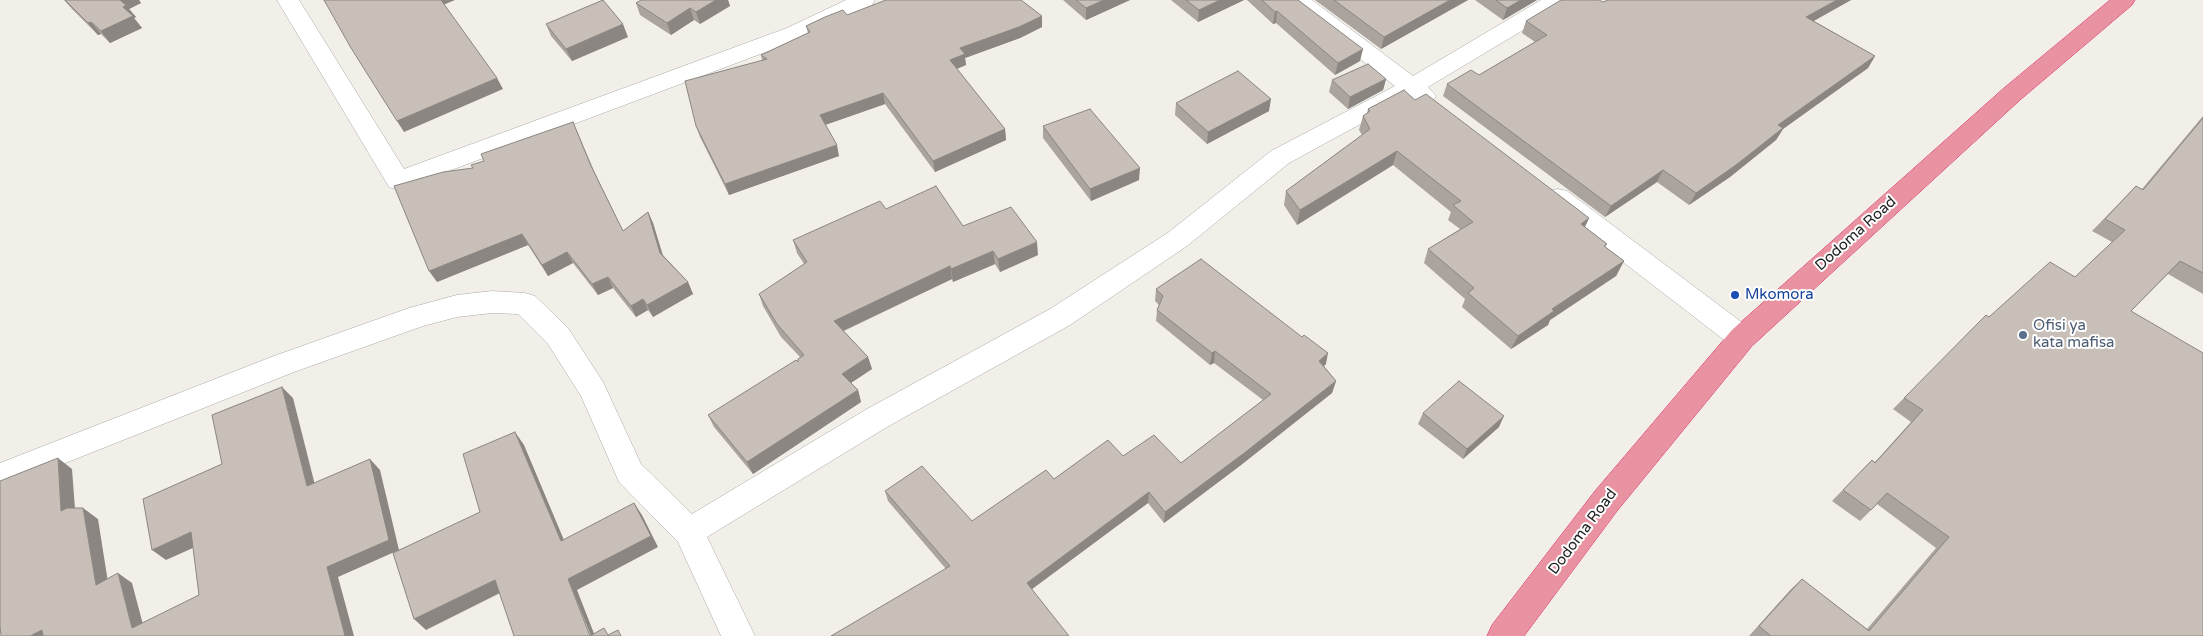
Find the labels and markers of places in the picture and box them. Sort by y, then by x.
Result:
place label: Mkomora [1745,286,1814,304]
marker: Mkomora [1729,289,1741,301]
place label: Ofisi ya kata mafisa [2033,317,2115,352]
marker: Ofisi ya kata mafisa [2017,329,2029,341]

